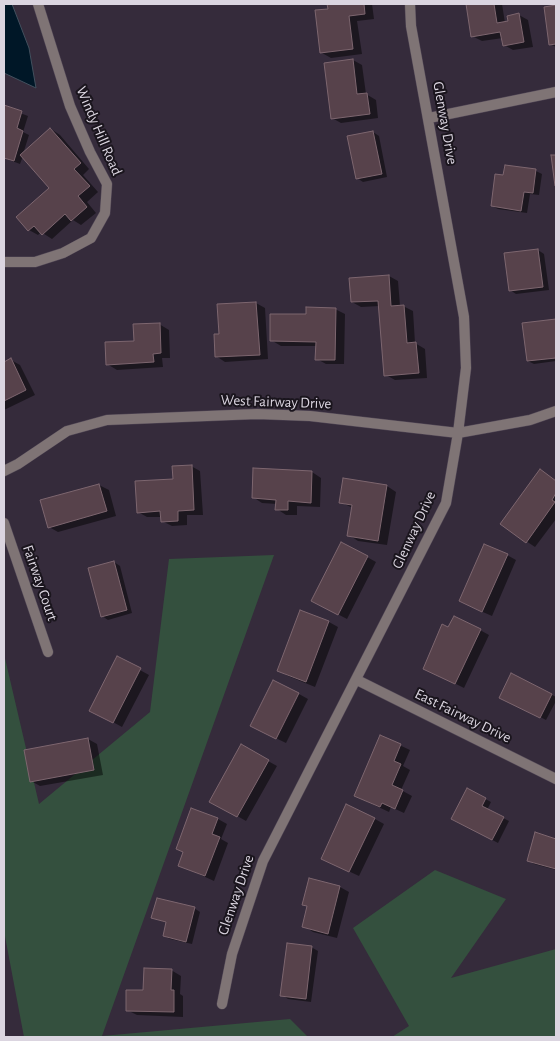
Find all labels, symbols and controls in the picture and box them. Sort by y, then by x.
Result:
street label: Glenway Drive [429,80,461,166]
street label: Windy Hill Road [72,84,126,178]
street label: West Fairway Drive [220,391,332,413]
street label: Glenway Drive [388,488,440,572]
street label: Fairway Court [19,543,61,623]
street label: East Fairway Drive [412,685,514,747]
street label: Glenway Drive [214,853,258,937]

